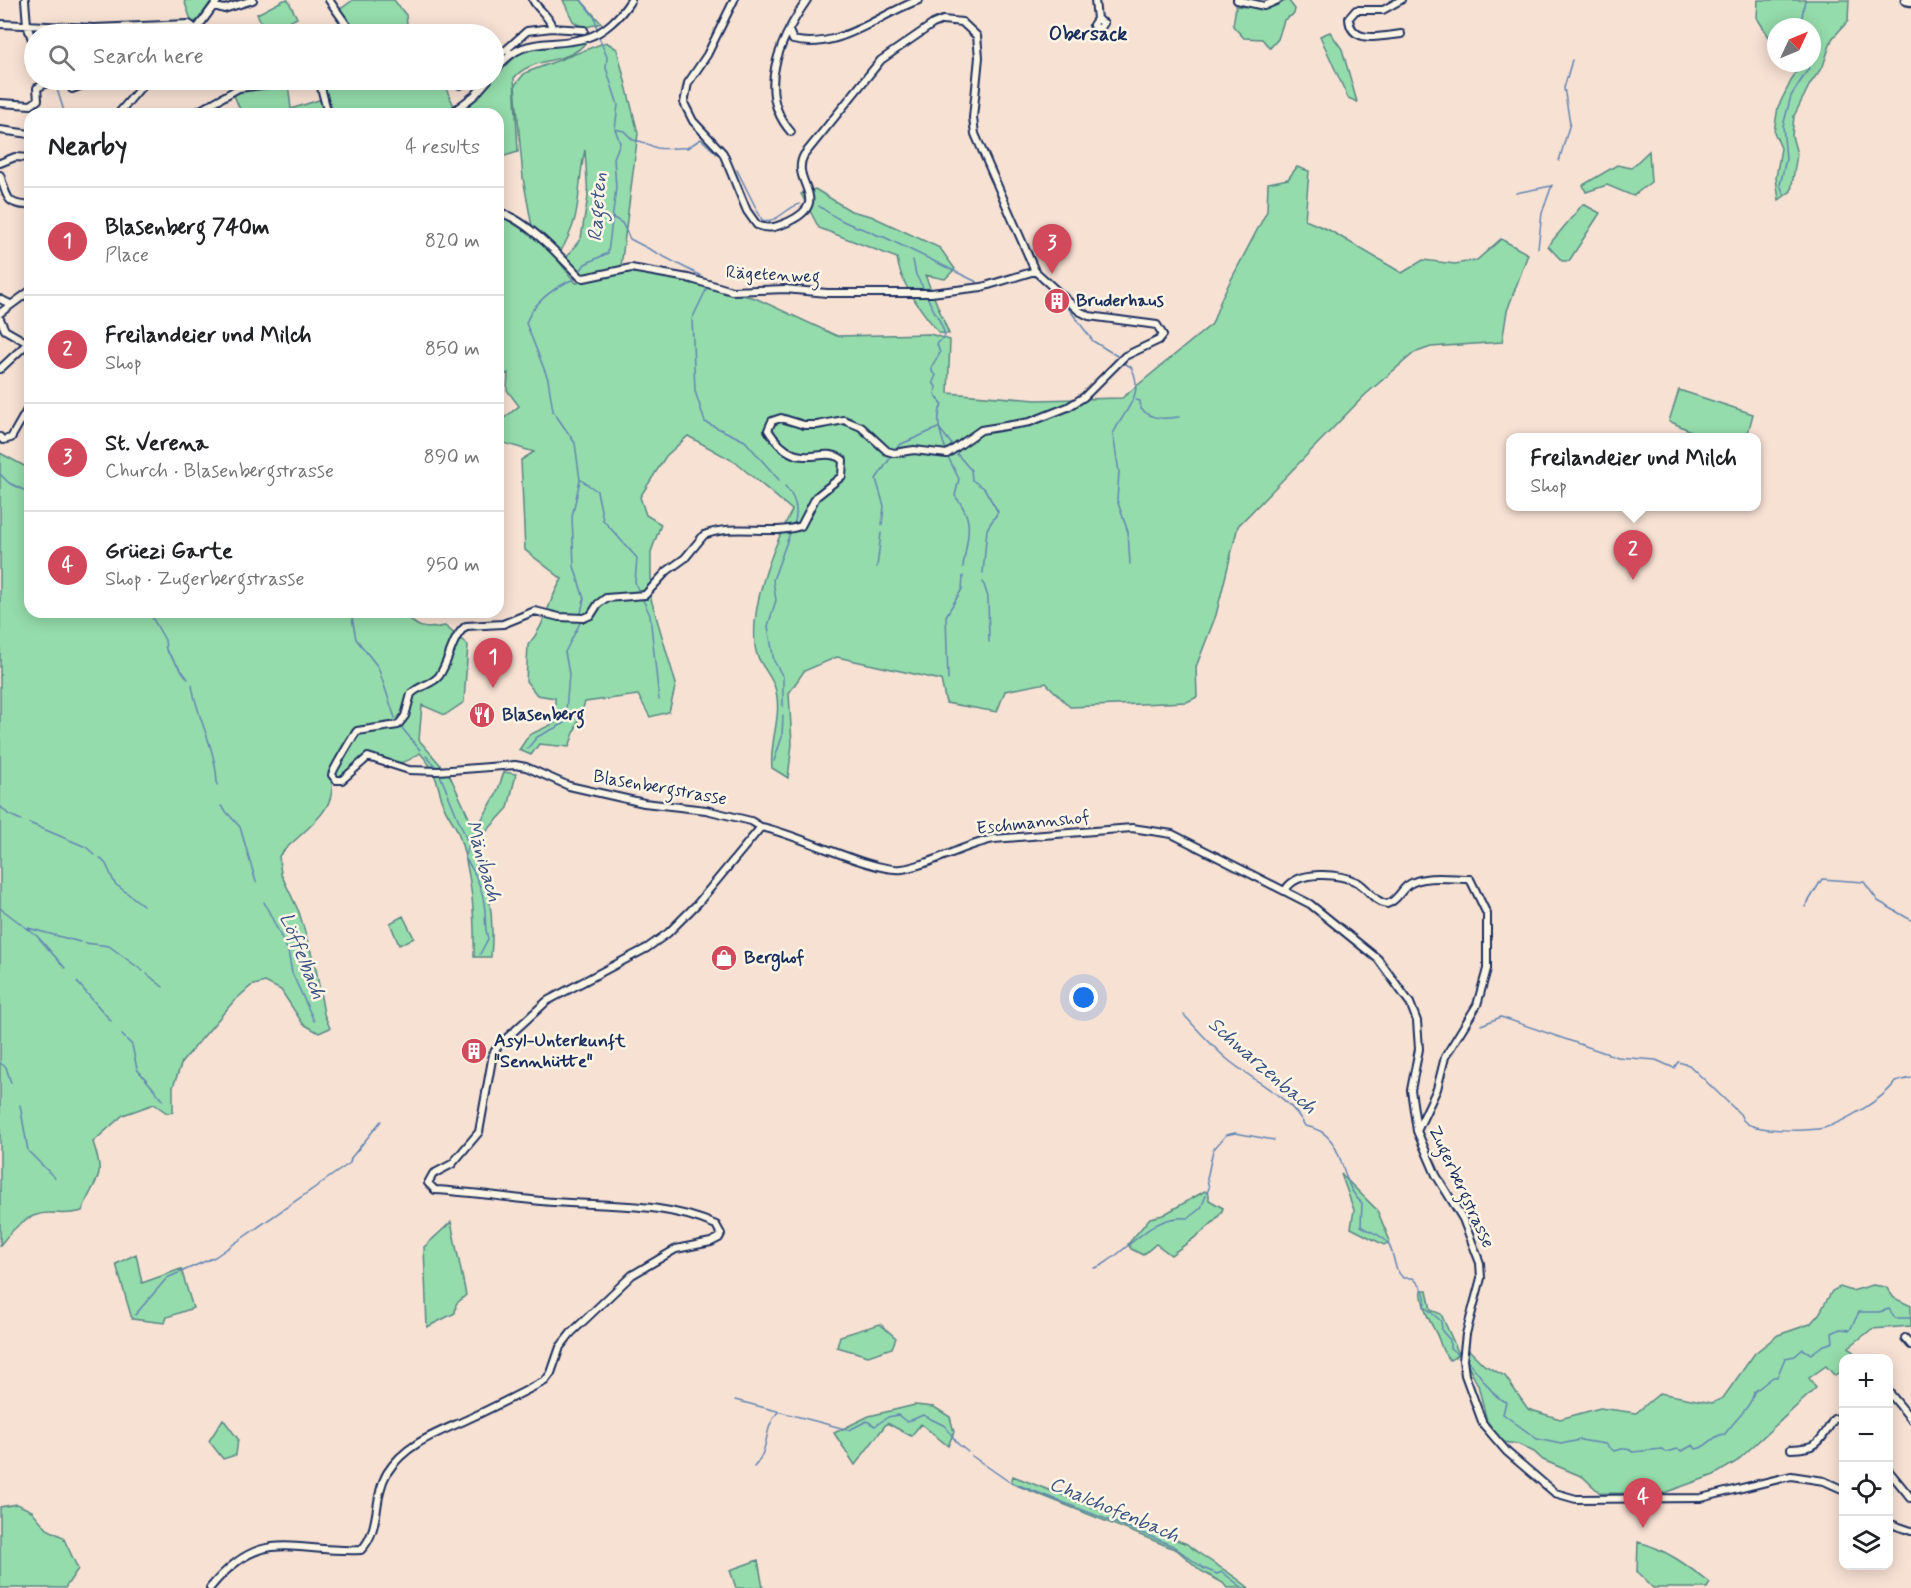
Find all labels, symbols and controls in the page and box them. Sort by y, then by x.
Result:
north arrow [1767,18,1821,72]
district label: Obersack [1049,21,1127,48]
search box [24,24,504,90]
icon: search [45,41,78,74]
text: Search here [93,43,204,71]
text: Nearby [48,130,127,164]
text: 4 results [405,134,480,161]
water label: Rageten [582,172,616,242]
text: Blasenberg 740m [105,214,270,242]
pin: 3 [1032,224,1072,274]
text: 1 [63,228,72,255]
text: 820 m [425,228,480,255]
text: Place [105,242,149,269]
street label: Rägetenweg [725,261,821,291]
building icon: Bruderhaus [1042,286,1072,316]
place label: Bruderhaus [1076,289,1164,313]
text: Freilandeier und Milch [105,322,311,350]
text: 2 [63,336,72,363]
text: 850 m [425,336,480,363]
text: Shop [105,350,142,377]
text: St. Verena [105,430,209,458]
popup [1506,433,1761,511]
text: 3 [63,444,72,471]
text: 890 m [423,444,480,471]
text: Freilandeier und Milch [1530,445,1737,473]
text: Church · Blasenbergstrasse [105,458,334,485]
text: Shop [1530,473,1567,500]
pin: 2 [1614,530,1652,580]
text: Grüezi Garte [105,538,233,566]
text: 4 [62,552,73,579]
text: 950 m [426,552,480,579]
text: Shop · Zugerbergstrasse [105,566,304,593]
pin: 1 [474,638,512,688]
restaurant icon: Blasenberg [467,700,497,730]
place label: Blasenberg [502,703,585,729]
street label: Blasenbergstrasse [591,764,729,814]
street label: Eschmannshof [975,805,1091,841]
water label: Mänibach [458,817,508,905]
water label: Löffelbach [272,909,332,1004]
shop icon: Berghof [709,943,739,973]
place label: Berghof [744,946,804,972]
your location [1069,983,1098,1012]
water label: Schwarzenbach [1202,1011,1322,1121]
place label: Asyl-Unterkunft "Sennhütte" [494,1029,626,1074]
building icon: Asyl-Unterkunft "Sennhütte" [459,1036,489,1066]
street label: Zugerbergstrasse [1420,1122,1500,1253]
map controls [1839,1354,1893,1570]
button: + [1839,1354,1893,1408]
button: − [1839,1408,1893,1462]
button: locate [1839,1462,1893,1516]
water label: Chalchofenbach [1045,1471,1183,1550]
pin: 4 [1624,1478,1662,1528]
button: layers [1839,1516,1893,1570]

